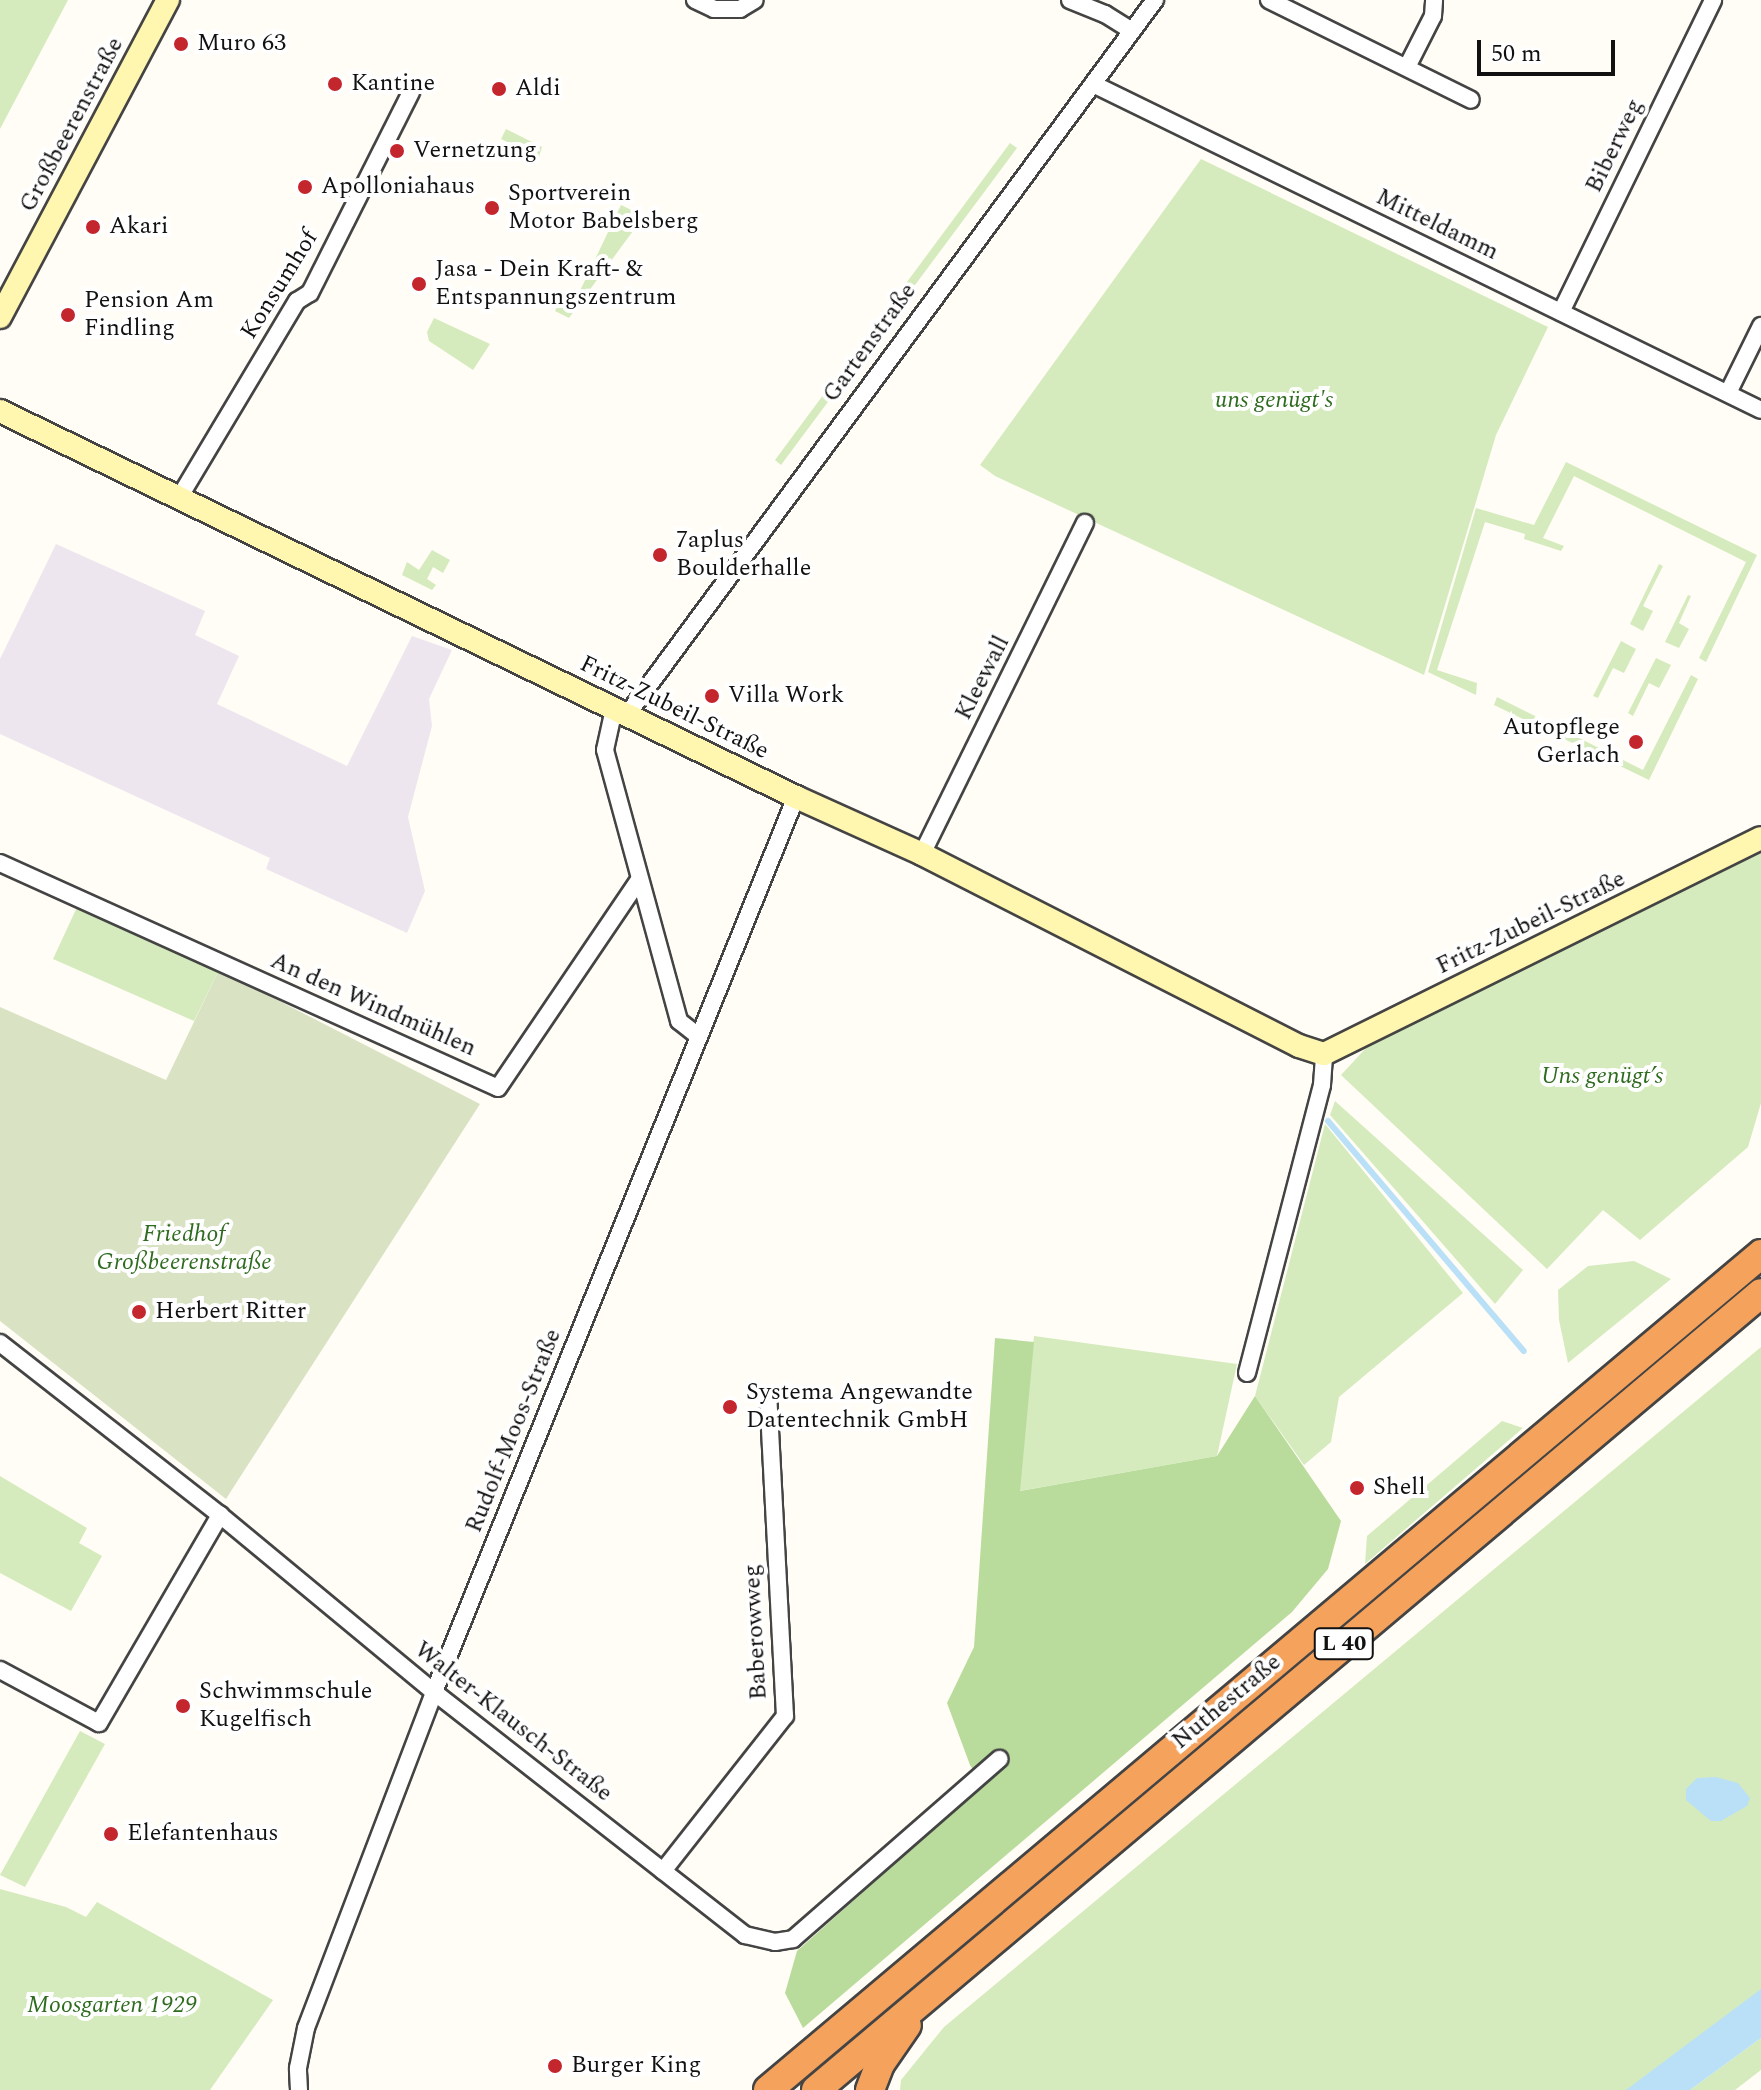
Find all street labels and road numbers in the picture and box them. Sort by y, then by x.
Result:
street label: Großbeerenstraße [14,33,130,217]
street label: Biberweg [1580,94,1650,198]
street label: Mitteldamm [1371,183,1503,267]
street label: Konsumhof [235,225,325,345]
street label: Gartenstraße [817,278,923,408]
street label: Kleewall [950,631,1016,725]
street label: Fritz-Zubeil-Straße [575,650,773,766]
street label: Fritz-Zubeil-Straße [1432,865,1630,981]
street label: An den Windmühlen [266,947,480,1063]
street label: Rudolf-Moos-Straße [460,1325,568,1537]
street label: Baberowweg [738,1563,774,1701]
road number: L 40 [1312,1626,1376,1662]
street label: Walter-Klausch-Straße [408,1636,618,1808]
street label: Nuthestraße [1167,1648,1287,1756]

